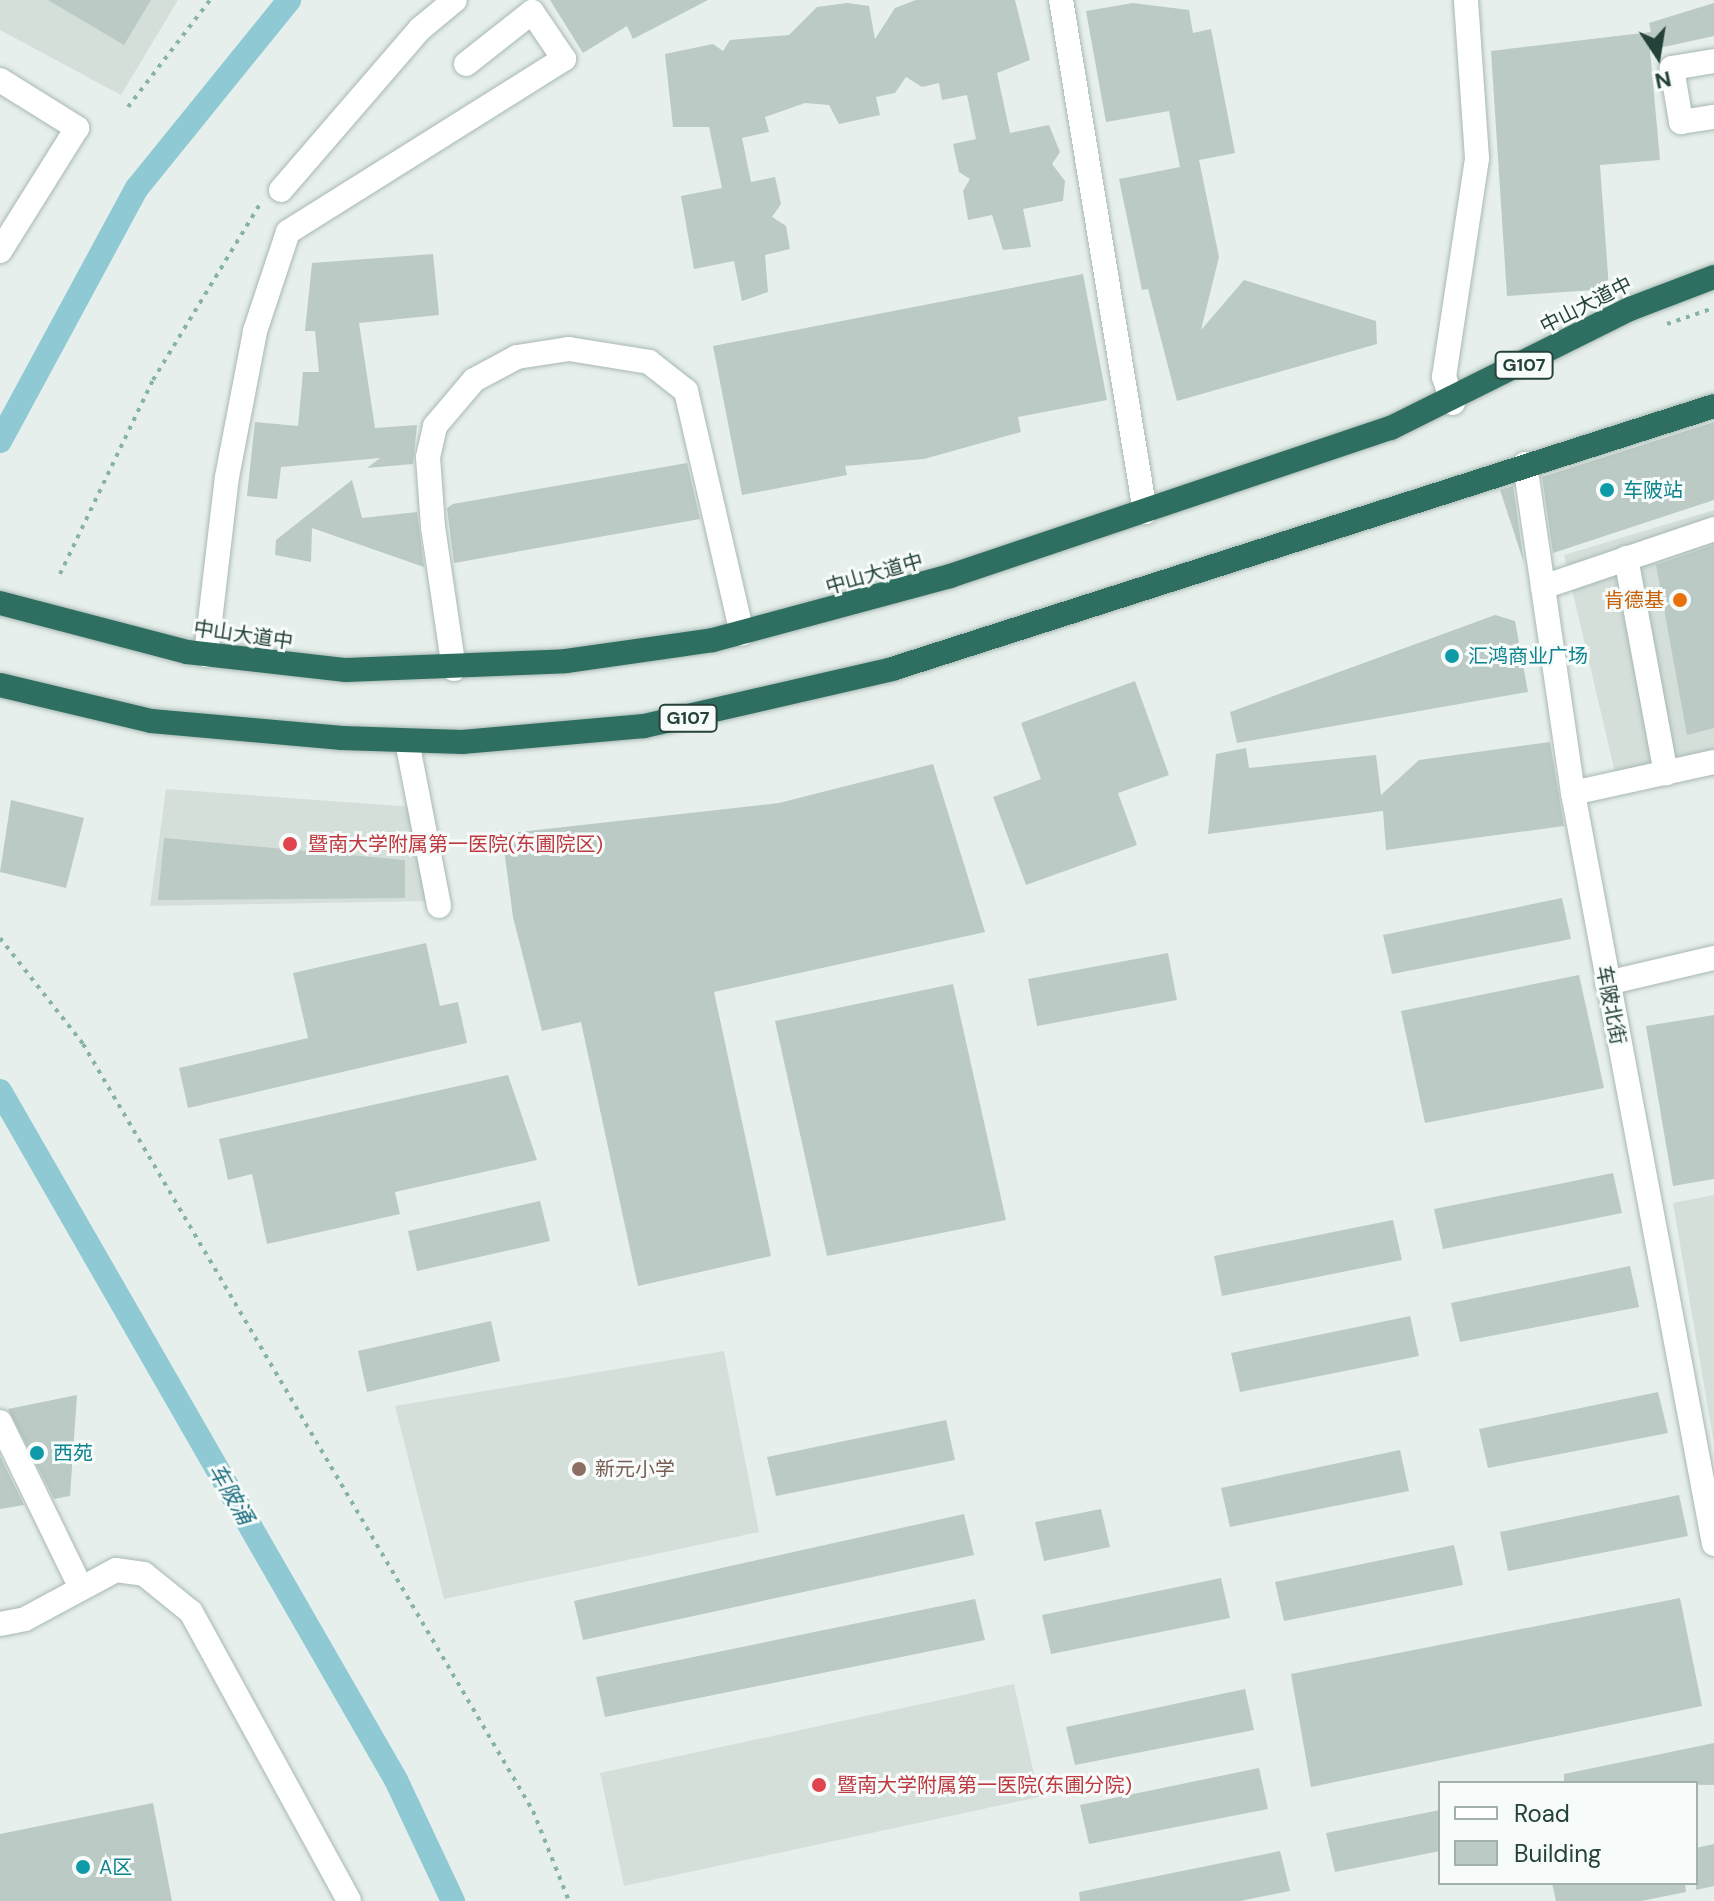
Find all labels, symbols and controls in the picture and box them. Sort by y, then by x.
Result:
north arrow [1618,16,1698,96]
text: N [1652,64,1674,96]
street label: 中山大道中 [1536,272,1636,338]
road number: G107 [1494,351,1554,379]
place label: 车陂站 [1623,478,1683,502]
marker: 车陂站 [1598,481,1616,499]
street label: 中山大道中 [823,549,925,599]
place label: 肯德基 [1604,588,1664,612]
marker: 肯德基 [1671,591,1689,609]
street label: 中山大道中 [192,616,294,654]
place label: 汇鸿商业广场 [1468,644,1588,668]
marker: 汇鸿商业广场 [1443,647,1461,665]
road number: G107 [658,704,718,732]
place label: 暨南大学附属第一医院(东圃院区) [308,832,603,856]
marker: 暨南大学附属第一医院(东圃院区) [279,833,301,855]
street label: 车陂北街 [1592,963,1630,1047]
place label: 西苑 [53,1441,93,1465]
marker: 西苑 [28,1444,46,1462]
place label: 新元小学 [595,1457,675,1481]
water label: 车陂涌 [203,1459,259,1529]
marker: 新元小学 [570,1460,588,1478]
place label: 暨南大学附属第一医院(东圃分院) [837,1773,1132,1797]
marker: 暨南大学附属第一医院(东圃分院) [808,1774,830,1796]
legend [1438,1781,1698,1885]
text: Road [1514,1798,1570,1829]
text: Building [1514,1838,1601,1869]
place label: A区 [99,1855,132,1879]
marker: A区 [74,1858,92,1876]

